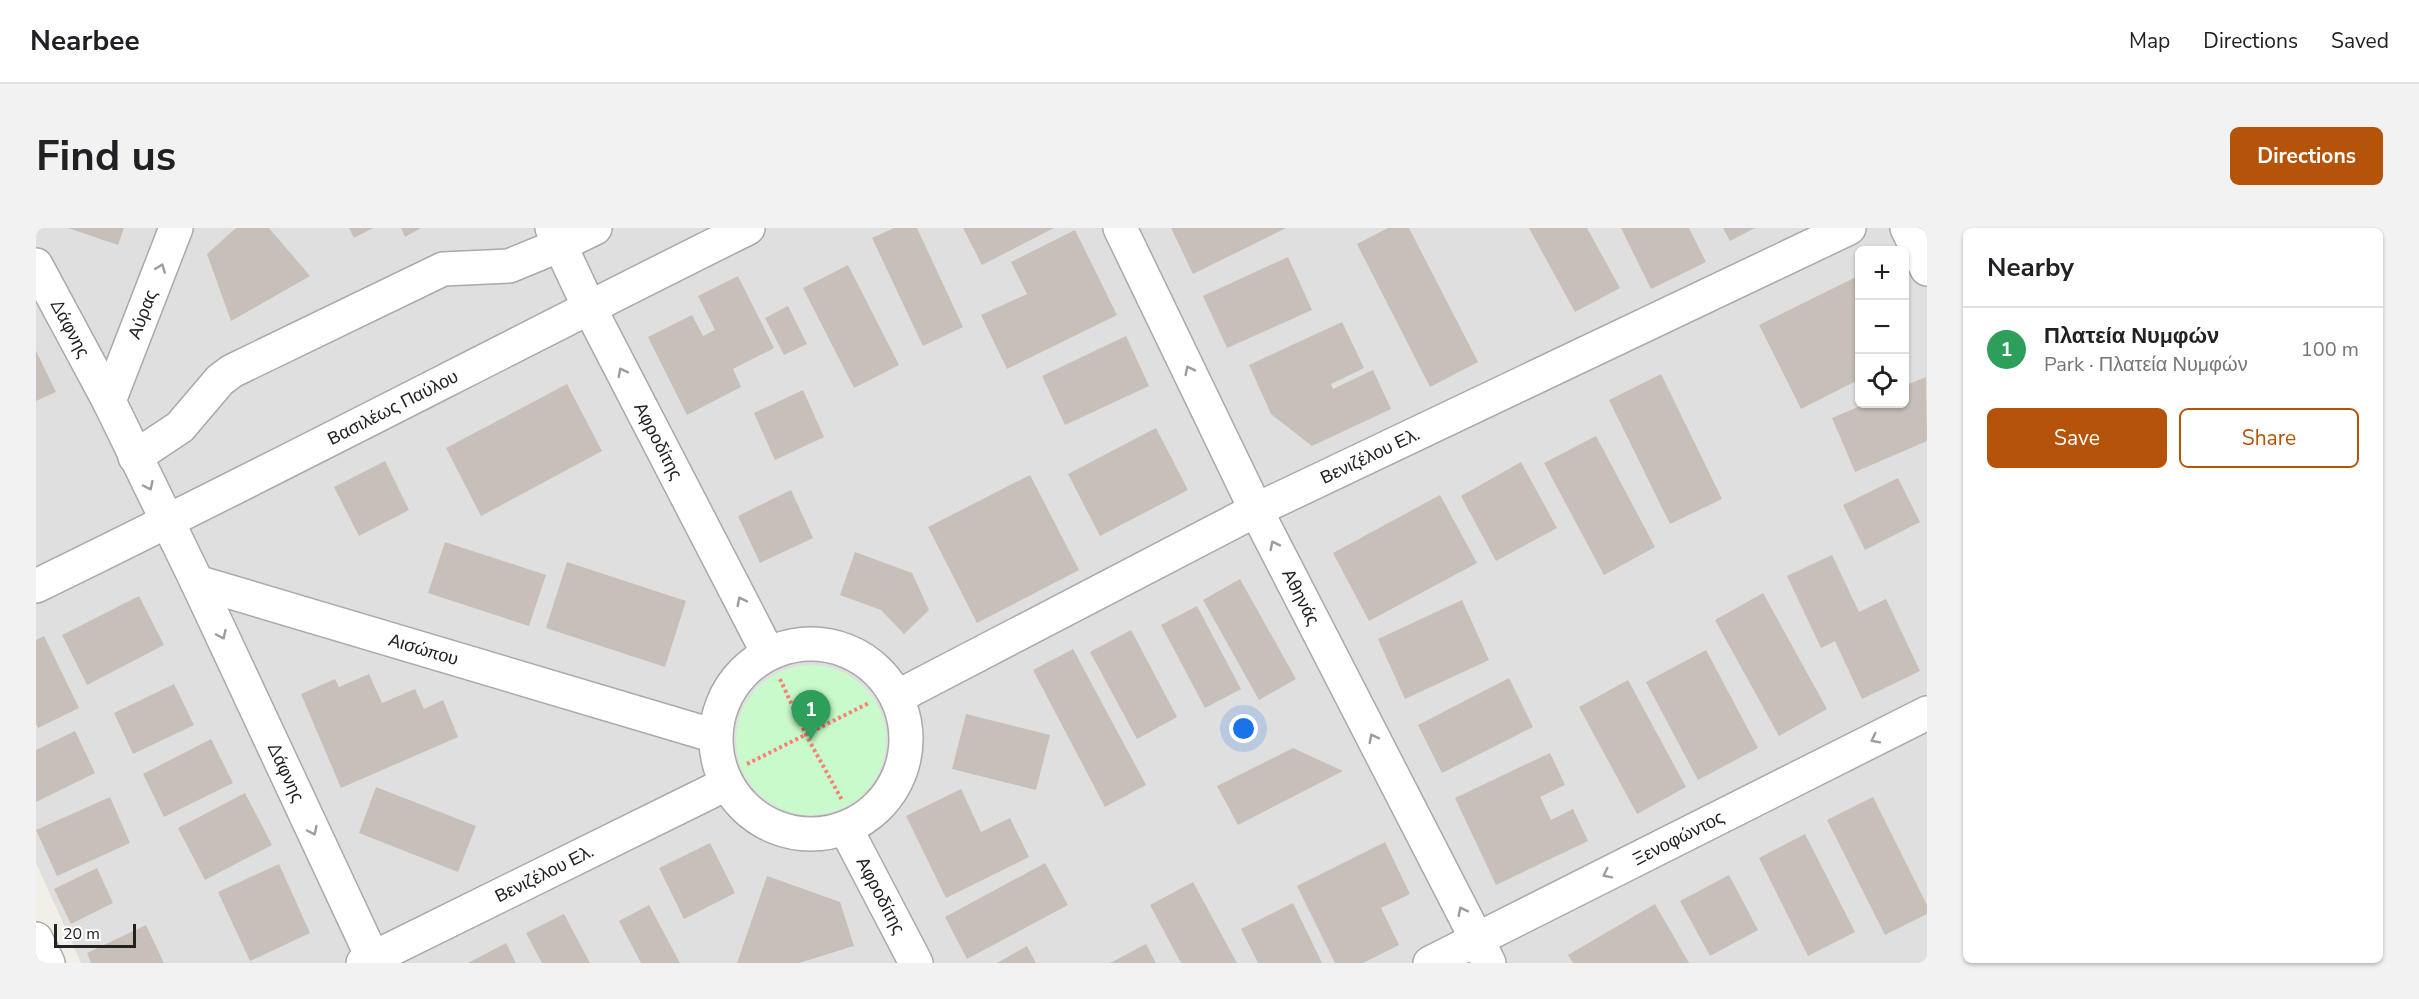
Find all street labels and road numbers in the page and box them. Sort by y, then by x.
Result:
street label: Αύρας [122,286,163,342]
street label: Δάφνης [45,295,96,362]
street label: Βασιλέως Παύλου [323,364,462,451]
street label: Αφροδίτης [628,398,688,484]
street label: Βενιζέλου Ελ. [1316,422,1424,490]
street label: Αθηνάς [1276,565,1325,630]
street label: Αισώπου [386,628,461,671]
street label: Δάφνης [262,739,310,806]
street label: Ξενοφώντος [1629,805,1728,871]
street label: Βενιζέλου Ελ. [491,839,598,908]
street label: Αφροδίτης [851,853,911,938]

